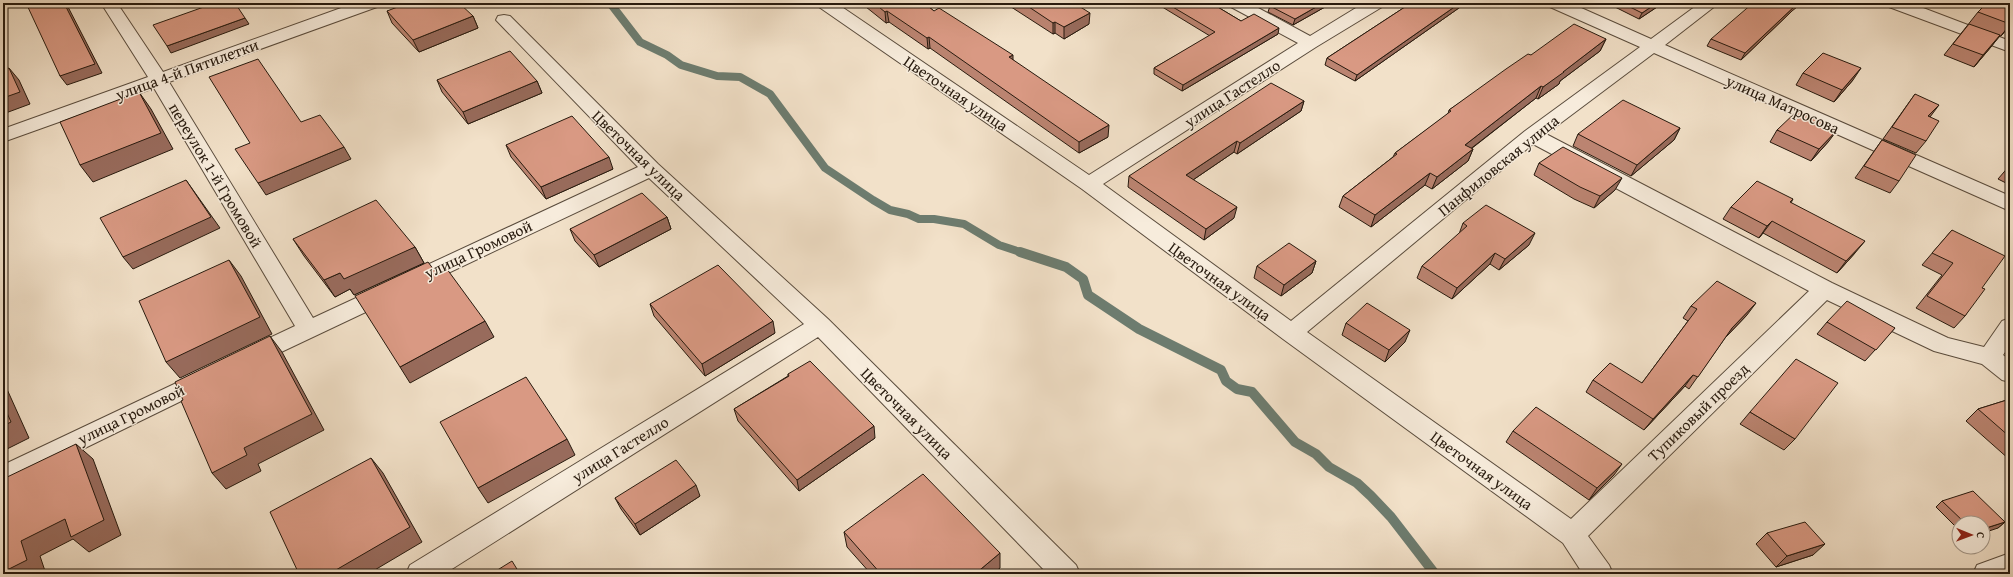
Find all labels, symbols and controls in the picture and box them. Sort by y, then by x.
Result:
street label: улица 4-й Пятилетки [111,32,262,106]
street label: Цветочная улица [899,49,1014,137]
street label: улица Гастелло [1178,53,1285,134]
street label: улица Матросова [1721,68,1844,140]
street label: переулок 1-й Громовой [163,98,269,253]
street label: Цветочная улица [587,104,691,206]
street label: Панфиловская улица [1432,108,1564,222]
street label: улица Громовой [419,213,536,285]
street label: Цветочная улица [1164,235,1277,327]
street label: Тупиковый проезд [1642,357,1754,467]
street label: Цветочная улица [855,361,959,465]
street label: улица Громовой [73,378,189,451]
street label: улица Гастелло [566,410,673,489]
street label: Цветочная улица [1426,424,1539,516]
north arrow [1951,515,1991,555]
text: С [1973,532,1989,538]

